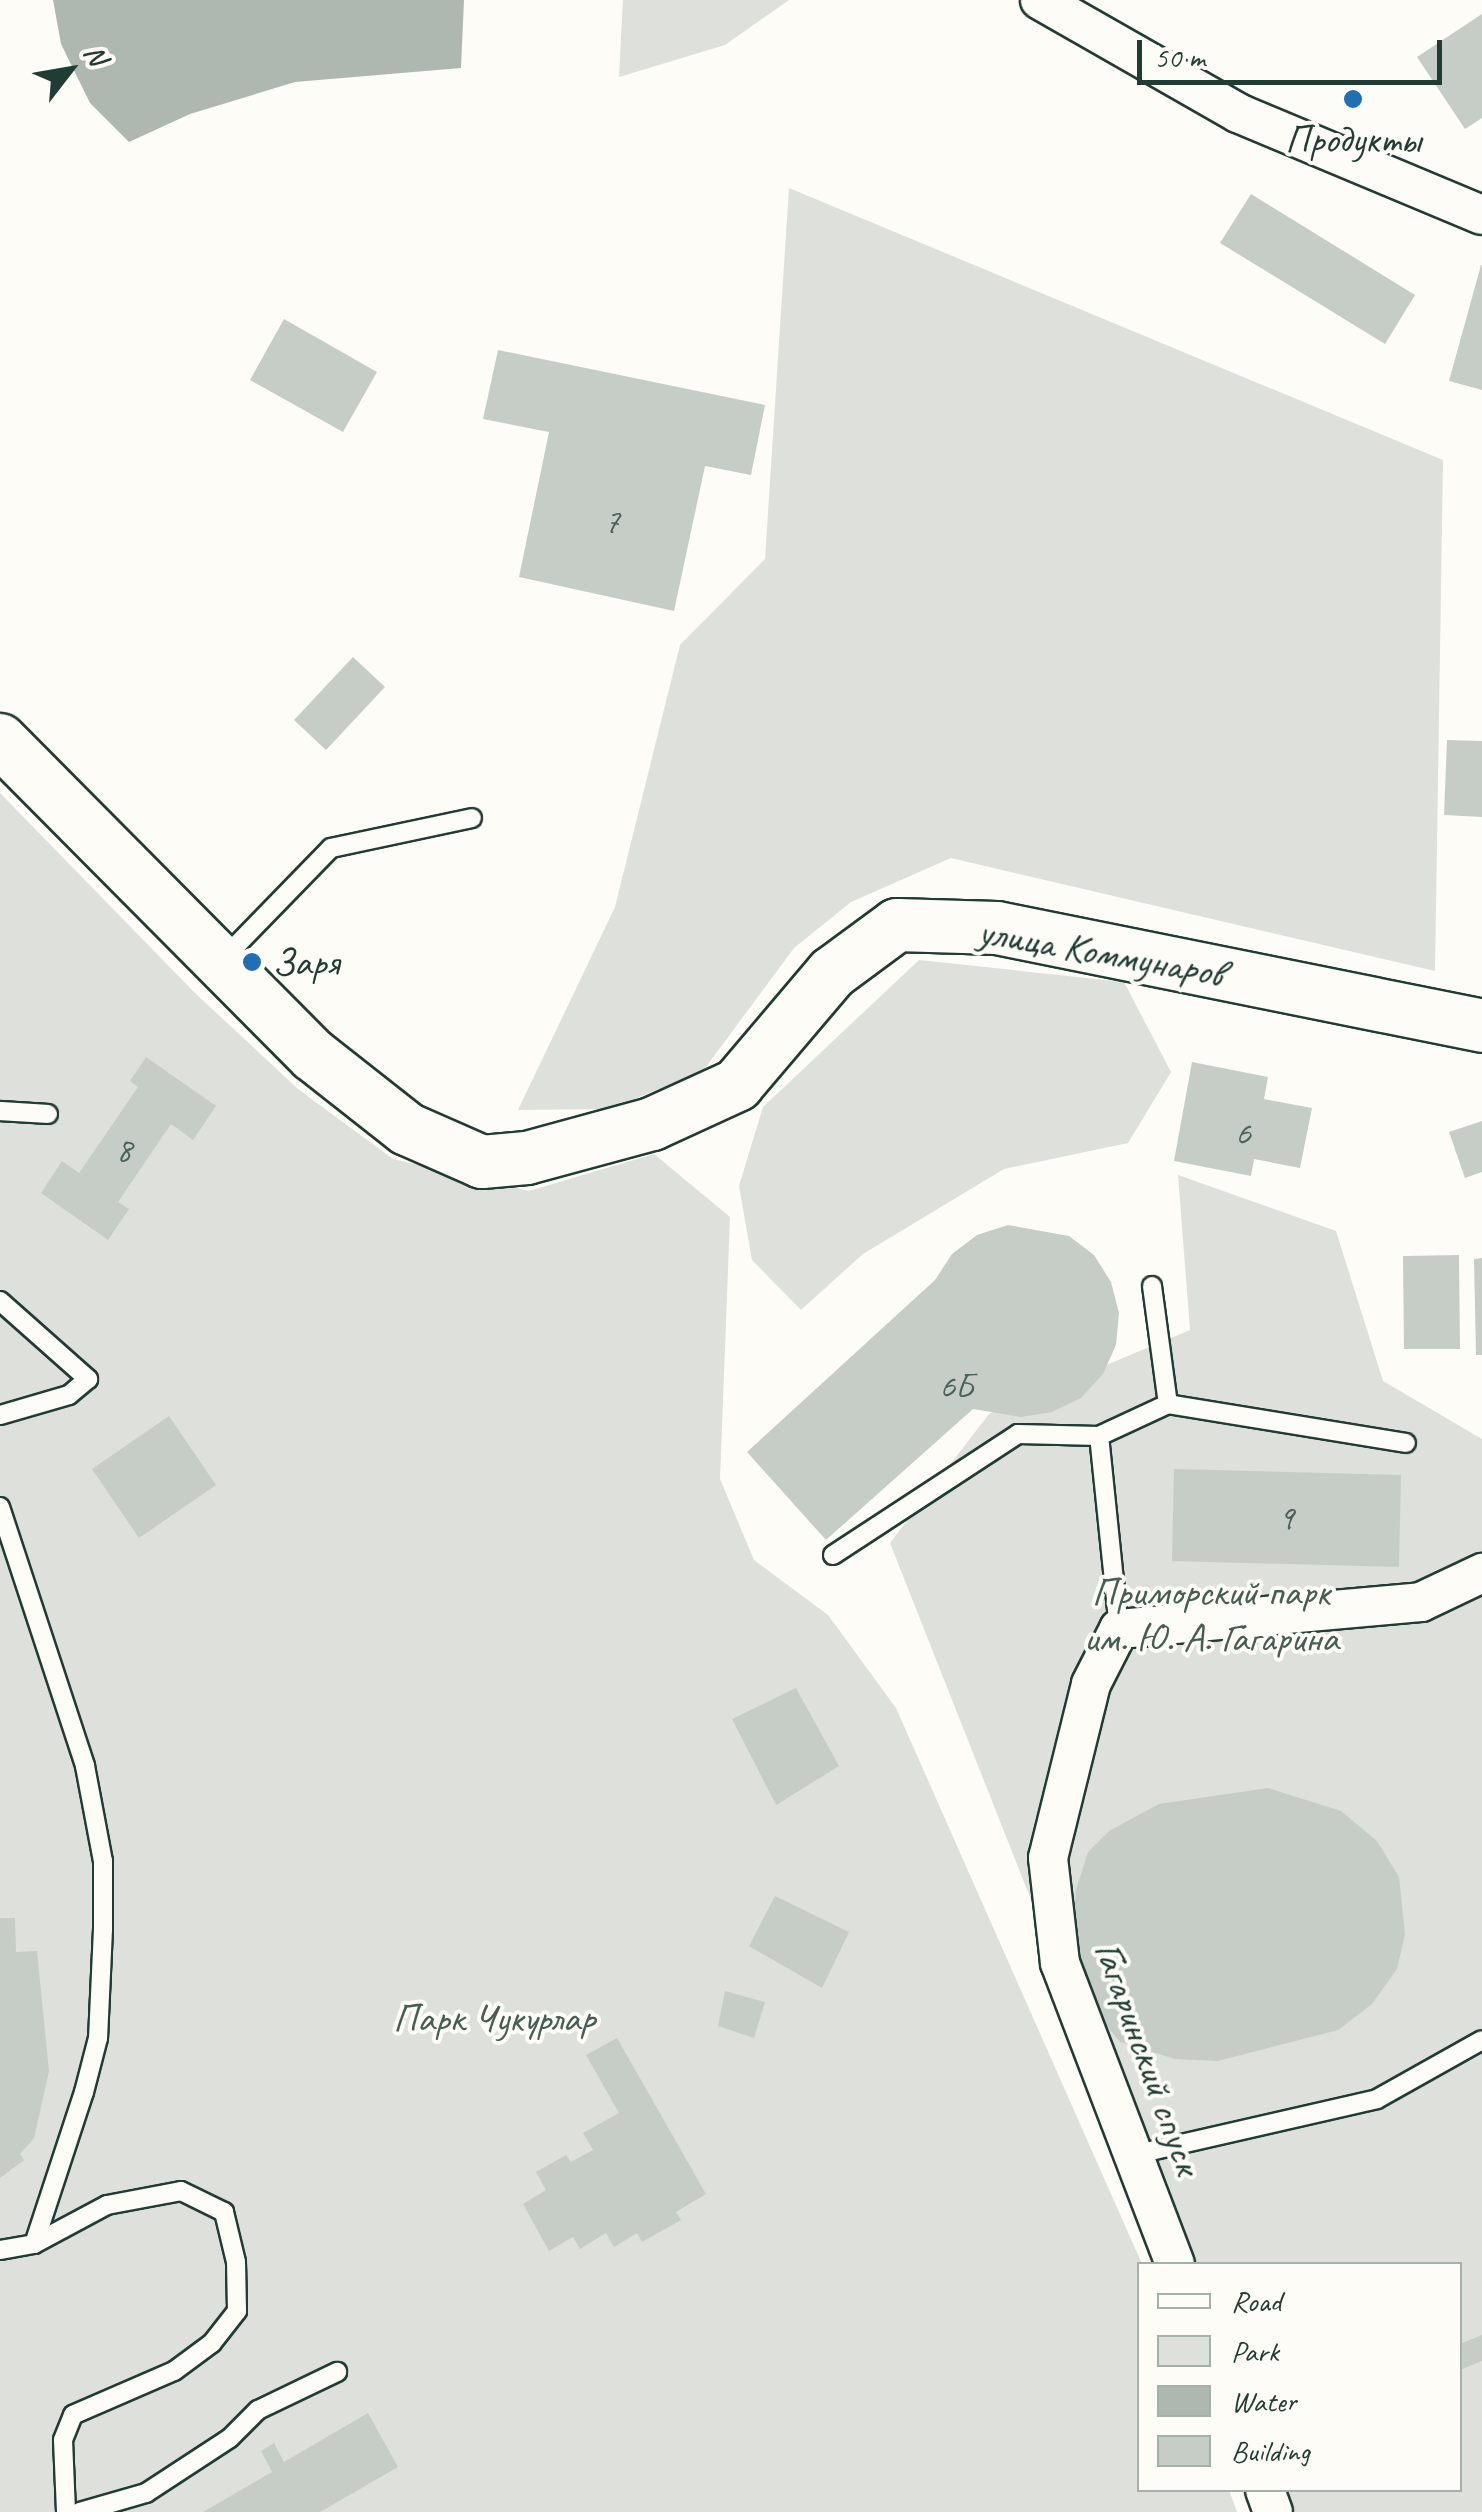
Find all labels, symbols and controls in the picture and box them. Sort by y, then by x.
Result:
north arrow [20,20,120,120]
scale bar [1142,20,1447,82]
text: N [77,38,116,71]
text: 50 m [1154,38,1205,76]
marker: Продукты [1342,88,1364,110]
place label: Продукты [1285,115,1421,163]
house number: 7 [604,500,620,542]
street label: улица Коммунаров [974,907,1228,997]
place label: Заря [272,938,339,986]
marker: Заря [241,951,263,973]
house number: 6 [1235,1112,1251,1154]
house number: 8 [116,1129,132,1171]
house number: 6Б [939,1365,973,1407]
house number: 9 [1278,1497,1294,1539]
park label: Приморский парк им. Ю. А. Гагарина [1084,1568,1338,1662]
street label: Гагаринский спуск [1084,1935,1212,2181]
park label: Парк Чукурлар [393,1994,595,2042]
legend [1137,2262,1462,2492]
text: Road [1231,2282,1281,2320]
text: Park [1231,2332,1279,2370]
text: Water [1231,2382,1296,2420]
text: Building [1231,2432,1310,2470]

